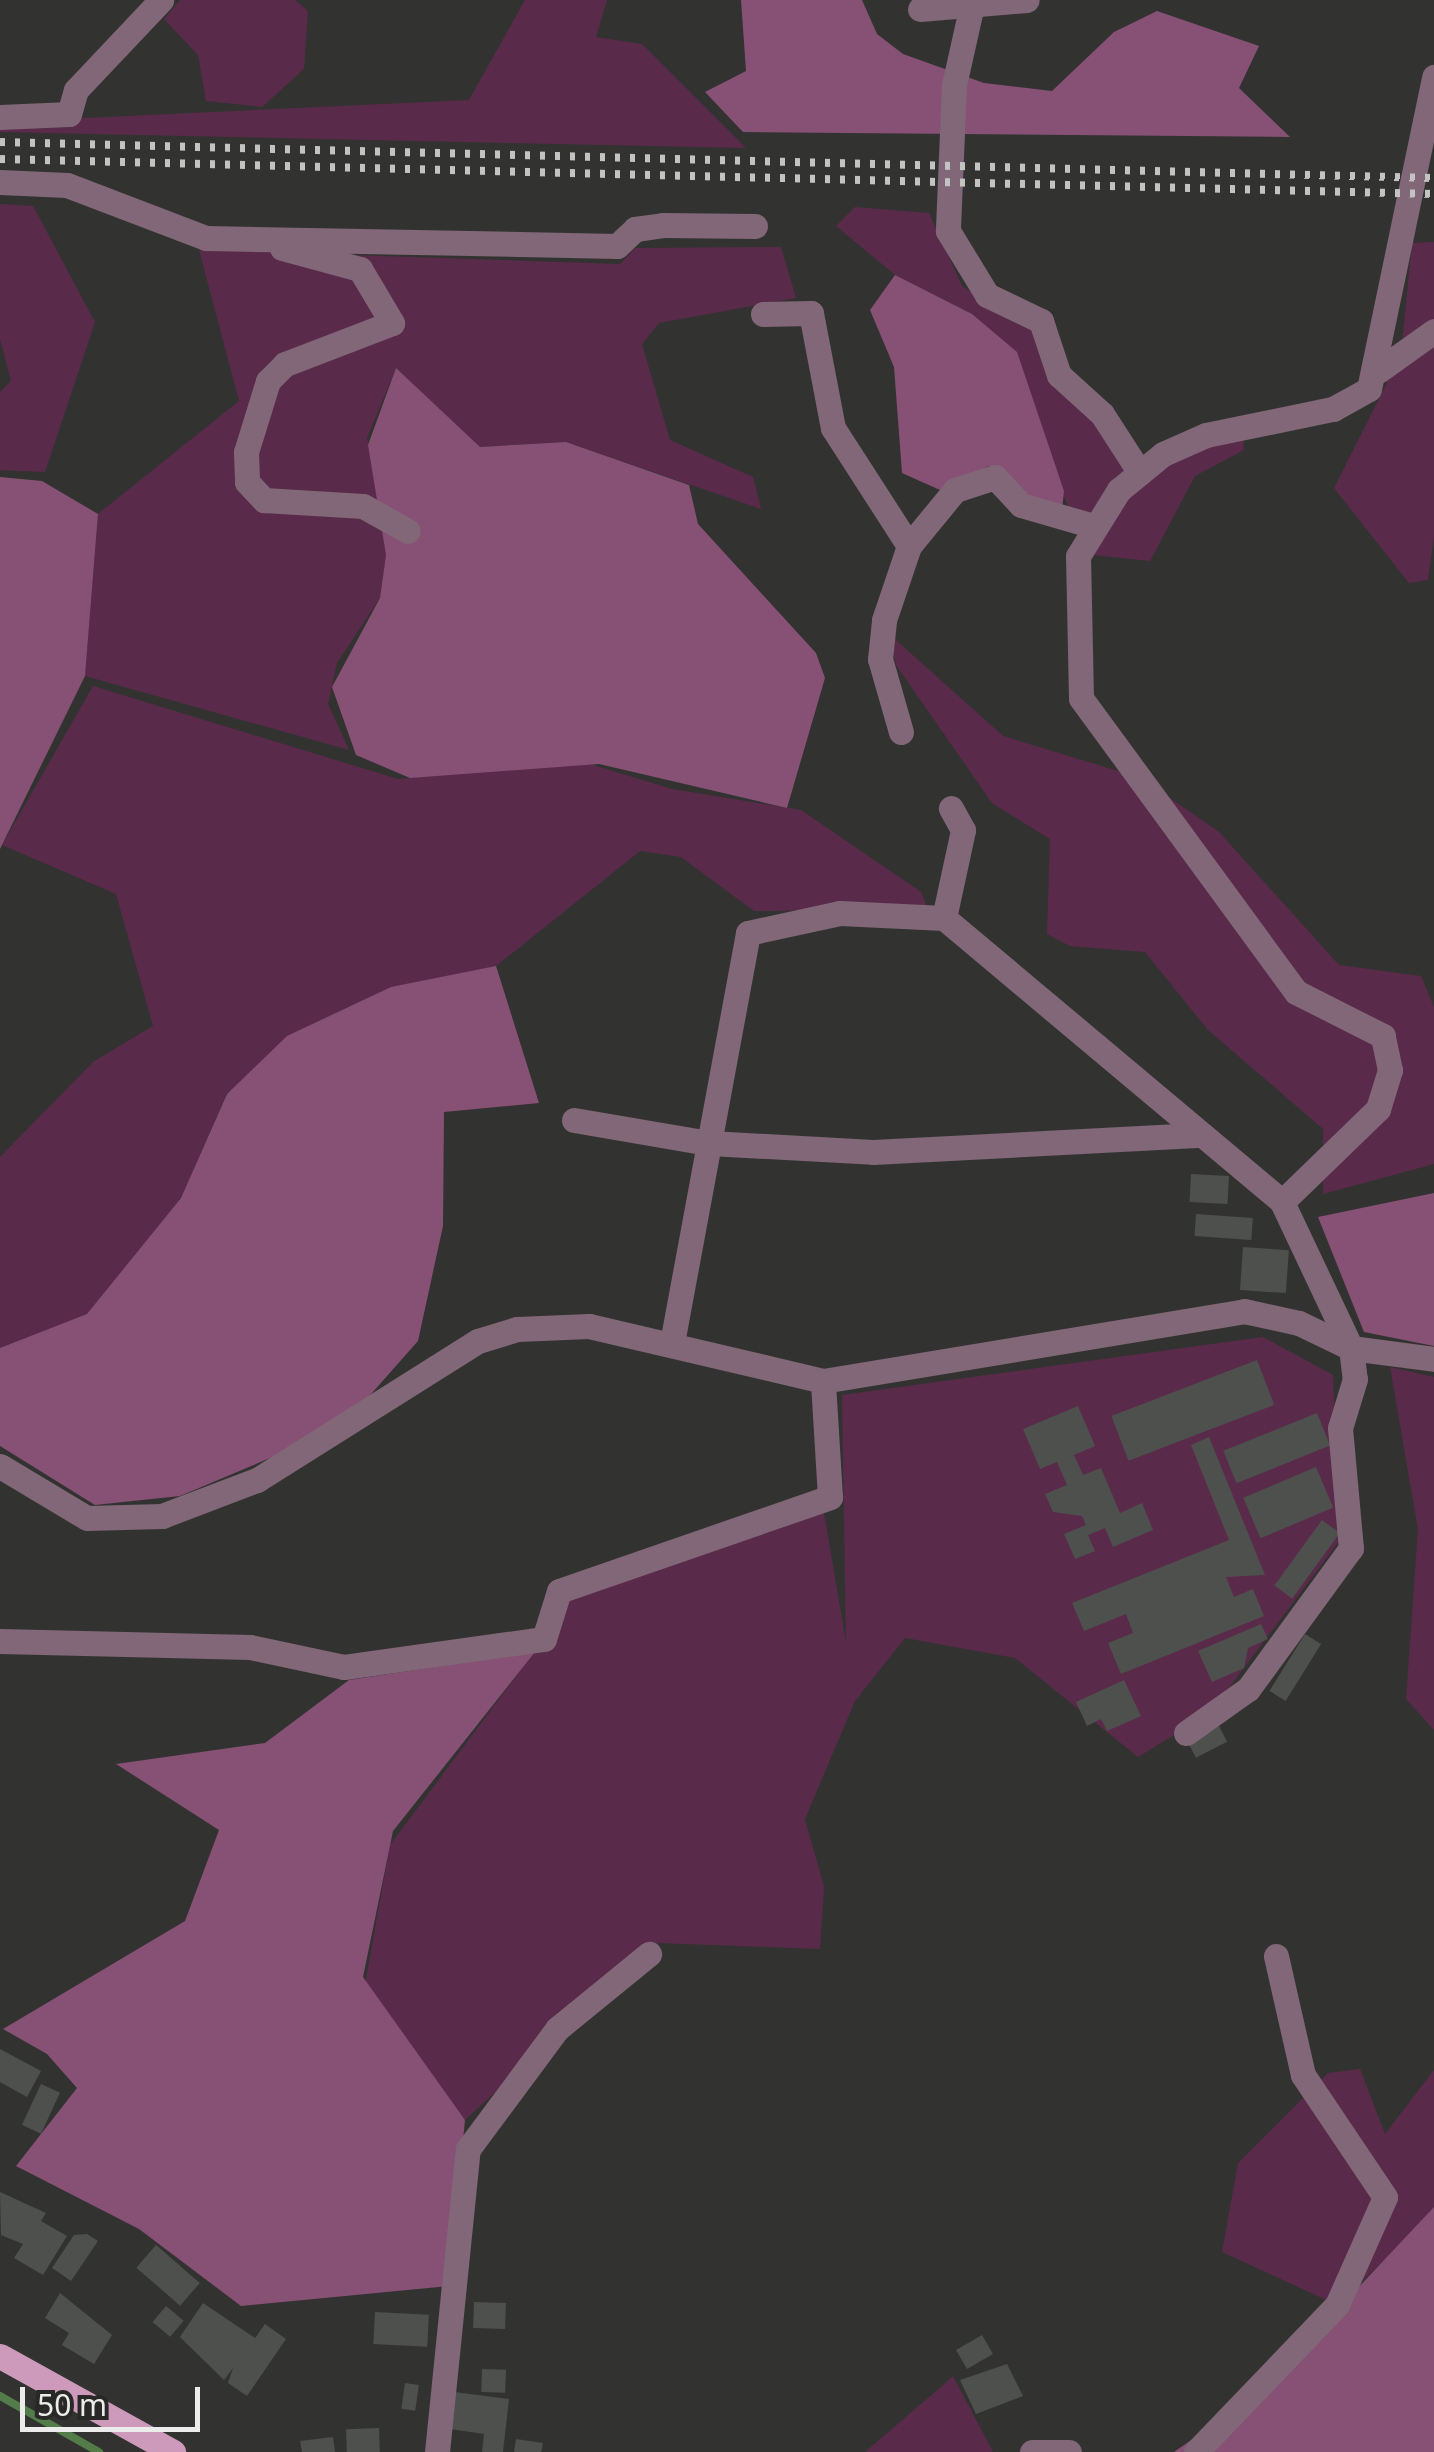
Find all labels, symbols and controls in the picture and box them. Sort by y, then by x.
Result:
scale bar [25,2367,205,2429]
text: 50 m [37,2384,107,2425]

